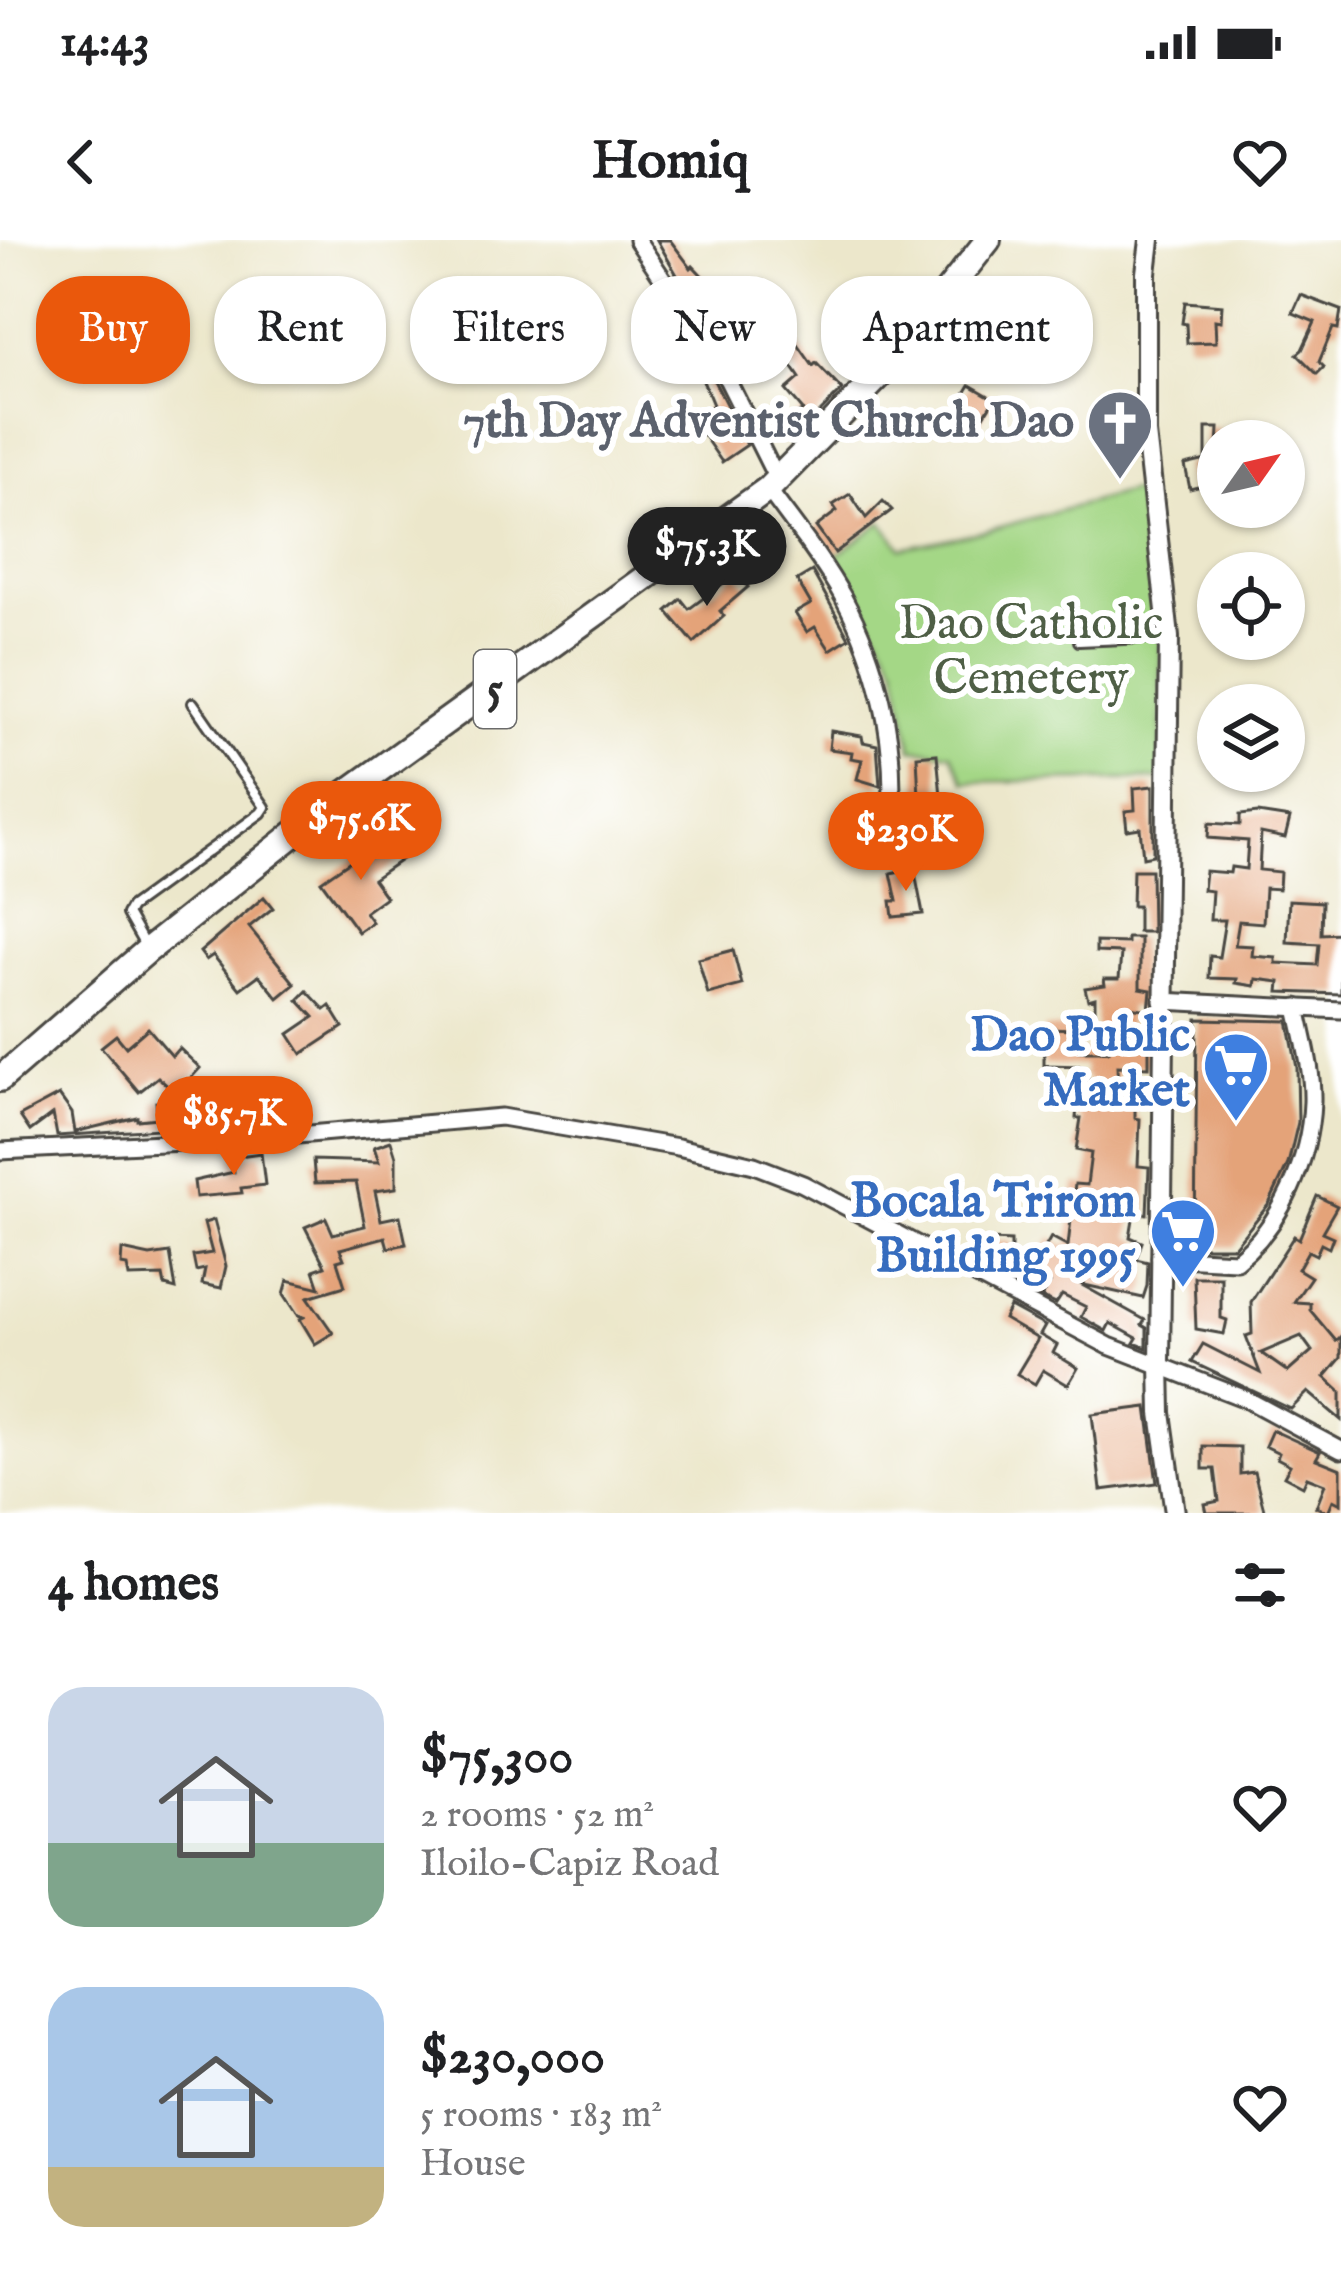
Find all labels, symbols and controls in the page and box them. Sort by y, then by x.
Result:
text: 14:43 [60,14,150,71]
text: Homiq [592,128,749,197]
icon: back [48,129,114,195]
icon: heart [1227,129,1293,195]
chip: Buy [36,276,190,384]
chip: Rent [214,276,386,384]
chip: Filters [410,276,607,384]
chip: New [631,276,797,384]
chip: Apartment [821,276,1093,384]
church icon: 7th Day Adventist Church Dao [1085,388,1155,482]
place label: 7th Day Adventist Church Dao [463,393,1074,453]
north arrow [1197,420,1305,528]
map controls [1197,420,1305,792]
pin: $75.3K [609,507,805,609]
text: $75.3K [654,521,760,570]
button: locate [1197,552,1305,660]
park label: Dao Catholic Cemetery [899,595,1163,710]
road number: 5 [474,650,516,728]
button: layers [1197,684,1305,792]
pin: $75.6K [263,781,459,883]
pin: $230K [822,792,990,894]
text: $75.6K [308,795,414,844]
text: $230K [855,806,957,855]
place label: Dao Public Market [970,1007,1191,1122]
supermarket icon: Dao Public Market [1201,1030,1271,1124]
pin: $85.7K [136,1076,332,1178]
text: $85.7K [182,1090,286,1139]
place label: Bocala Trirom Building 1995 [850,1173,1136,1288]
supermarket icon: Bocala Trirom Building 1995 [1148,1196,1218,1290]
icon: filters [1227,1552,1293,1618]
text: 4 homes [48,1553,219,1618]
text: $75,300 [420,1726,573,1791]
icon: home [144,1735,288,1879]
icon: heart [1227,1774,1293,1840]
text: 2 rooms · 52 m² [420,1791,654,1840]
text: Iloilo-Capiz Road [420,1840,719,1889]
text: $230,000 [420,2026,605,2091]
icon: home [144,2035,288,2179]
icon: heart [1227,2074,1293,2140]
text: 5 rooms · 183 m² [420,2091,662,2140]
text: House [420,2140,526,2189]

